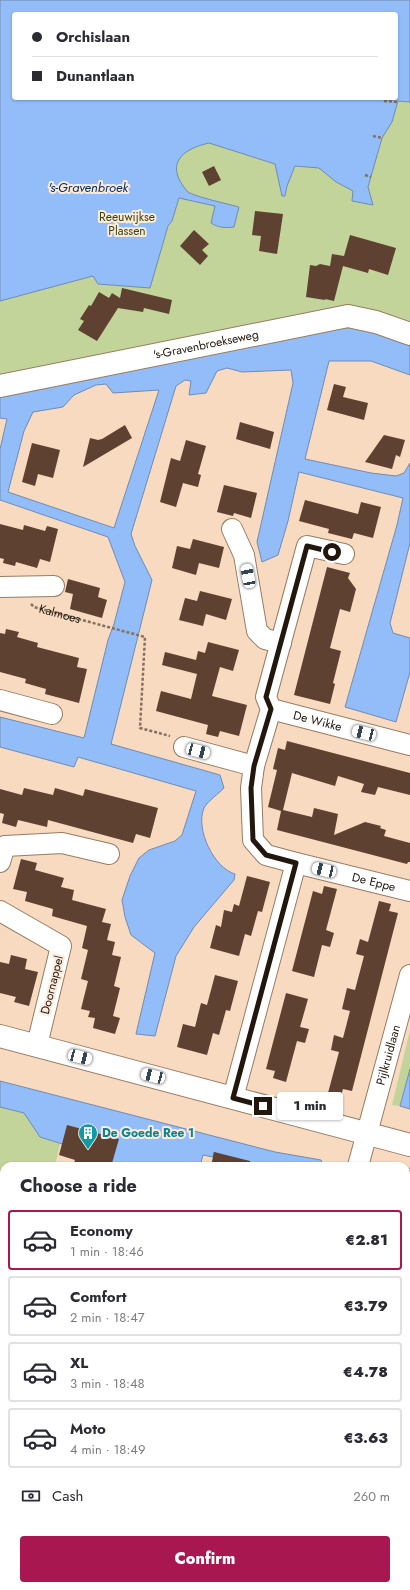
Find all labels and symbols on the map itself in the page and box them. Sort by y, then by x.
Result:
water label: 's-Gravenbroek [48,178,128,197]
park label: Reeuwijkse Plassen [99,208,155,240]
street label: 's-Gravenbroekseweg [152,325,260,364]
route start [323,543,341,561]
car [240,563,256,589]
street label: Kalmoes [37,600,83,628]
street label: De Wikke [291,706,344,736]
car [351,724,377,742]
car [185,742,211,760]
car [311,861,337,879]
street label: De Eppe [350,868,397,896]
street label: Doornappel [36,954,68,1016]
street label: Pijlkruidlaan [371,1023,405,1087]
car [67,1048,93,1066]
car [140,1067,166,1085]
callout: 1 min [277,1092,343,1120]
route end [254,1097,272,1115]
building icon: De Goede Ree 1 [77,1122,99,1150]
place label: De Goede Ree 1 [102,1124,194,1142]

